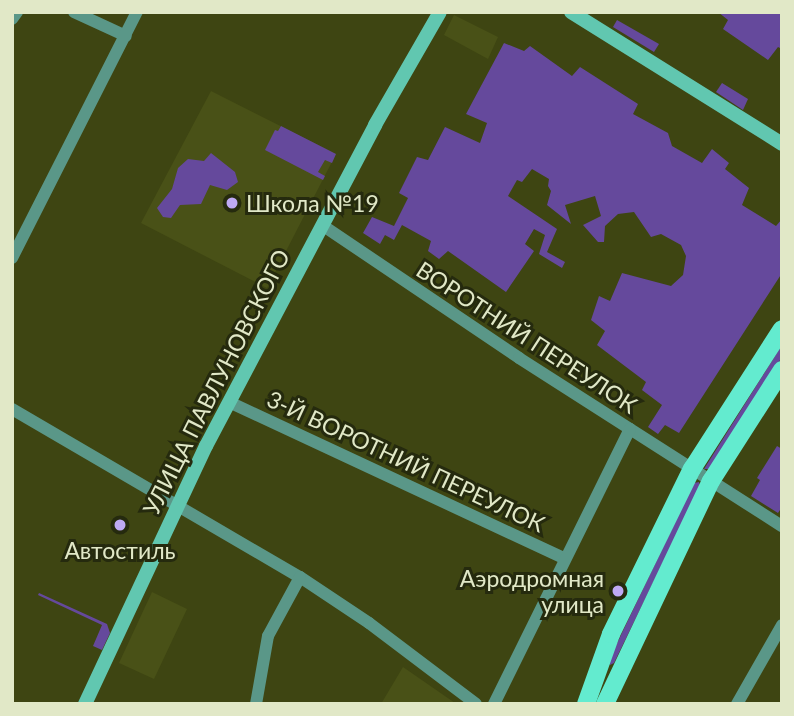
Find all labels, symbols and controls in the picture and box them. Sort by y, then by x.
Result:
place label: Школа №19 [246,189,379,217]
marker: Школа №19 [224,195,240,211]
street label: УЛИЦА ПАВЛУНОВСКОГО [137,245,295,519]
street label: ВОРОТНИЙ ПЕРЕУЛОК [411,255,643,419]
street label: 3-Й ВОРОТНИЙ ПЕРЕУЛОК [263,384,549,538]
marker: Автостиль [112,517,128,533]
place label: Автостиль [64,536,176,564]
place label: Аэродромная улица [460,564,604,618]
marker: Аэродромная улица [610,583,626,599]

